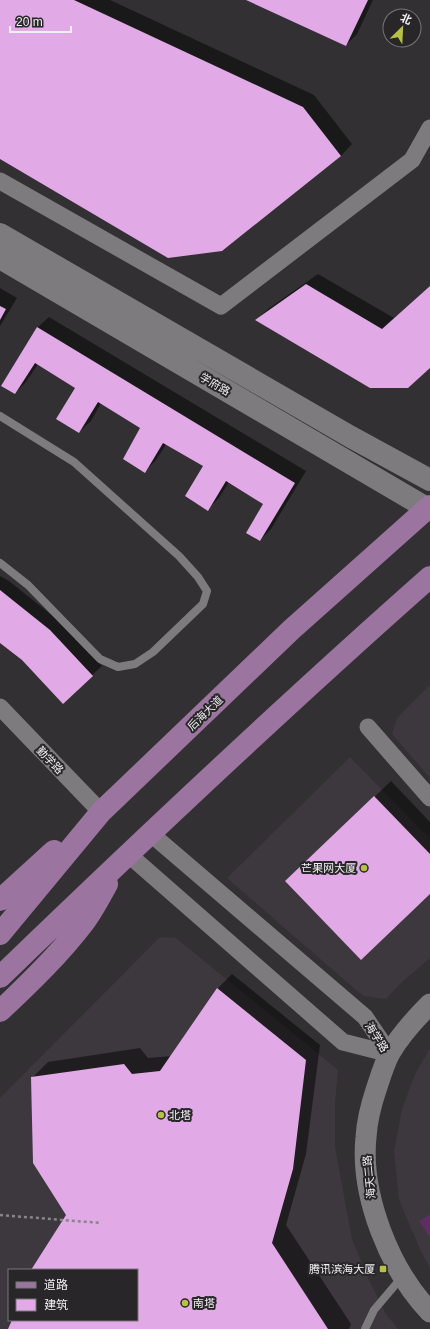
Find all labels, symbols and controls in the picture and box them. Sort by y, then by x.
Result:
scale bar [10,8,71,34]
north arrow [382,8,422,48]
text: 北 [399,11,414,27]
text: 20 m [16,15,43,29]
street label: 学府路 [198,371,232,397]
street label: 后海大道 [185,693,225,733]
street label: 勤学路 [34,744,66,776]
place label: 芒果网大厦 [301,862,356,874]
marker: 芒果网大厦 [359,863,369,873]
street label: 海学路 [363,1020,391,1054]
place label: 北塔 [169,1109,191,1121]
marker: 北塔 [156,1110,166,1120]
street label: 海天二路 [361,1154,377,1200]
place label: 腾讯滨海大厦 [309,1263,375,1275]
marker: 腾讯滨海大厦 [378,1264,388,1274]
legend [8,1269,138,1321]
text: 道路 [44,1278,68,1292]
place label: 南塔 [193,1297,215,1309]
text: 建筑 [44,1298,68,1312]
marker: 南塔 [180,1298,190,1308]

